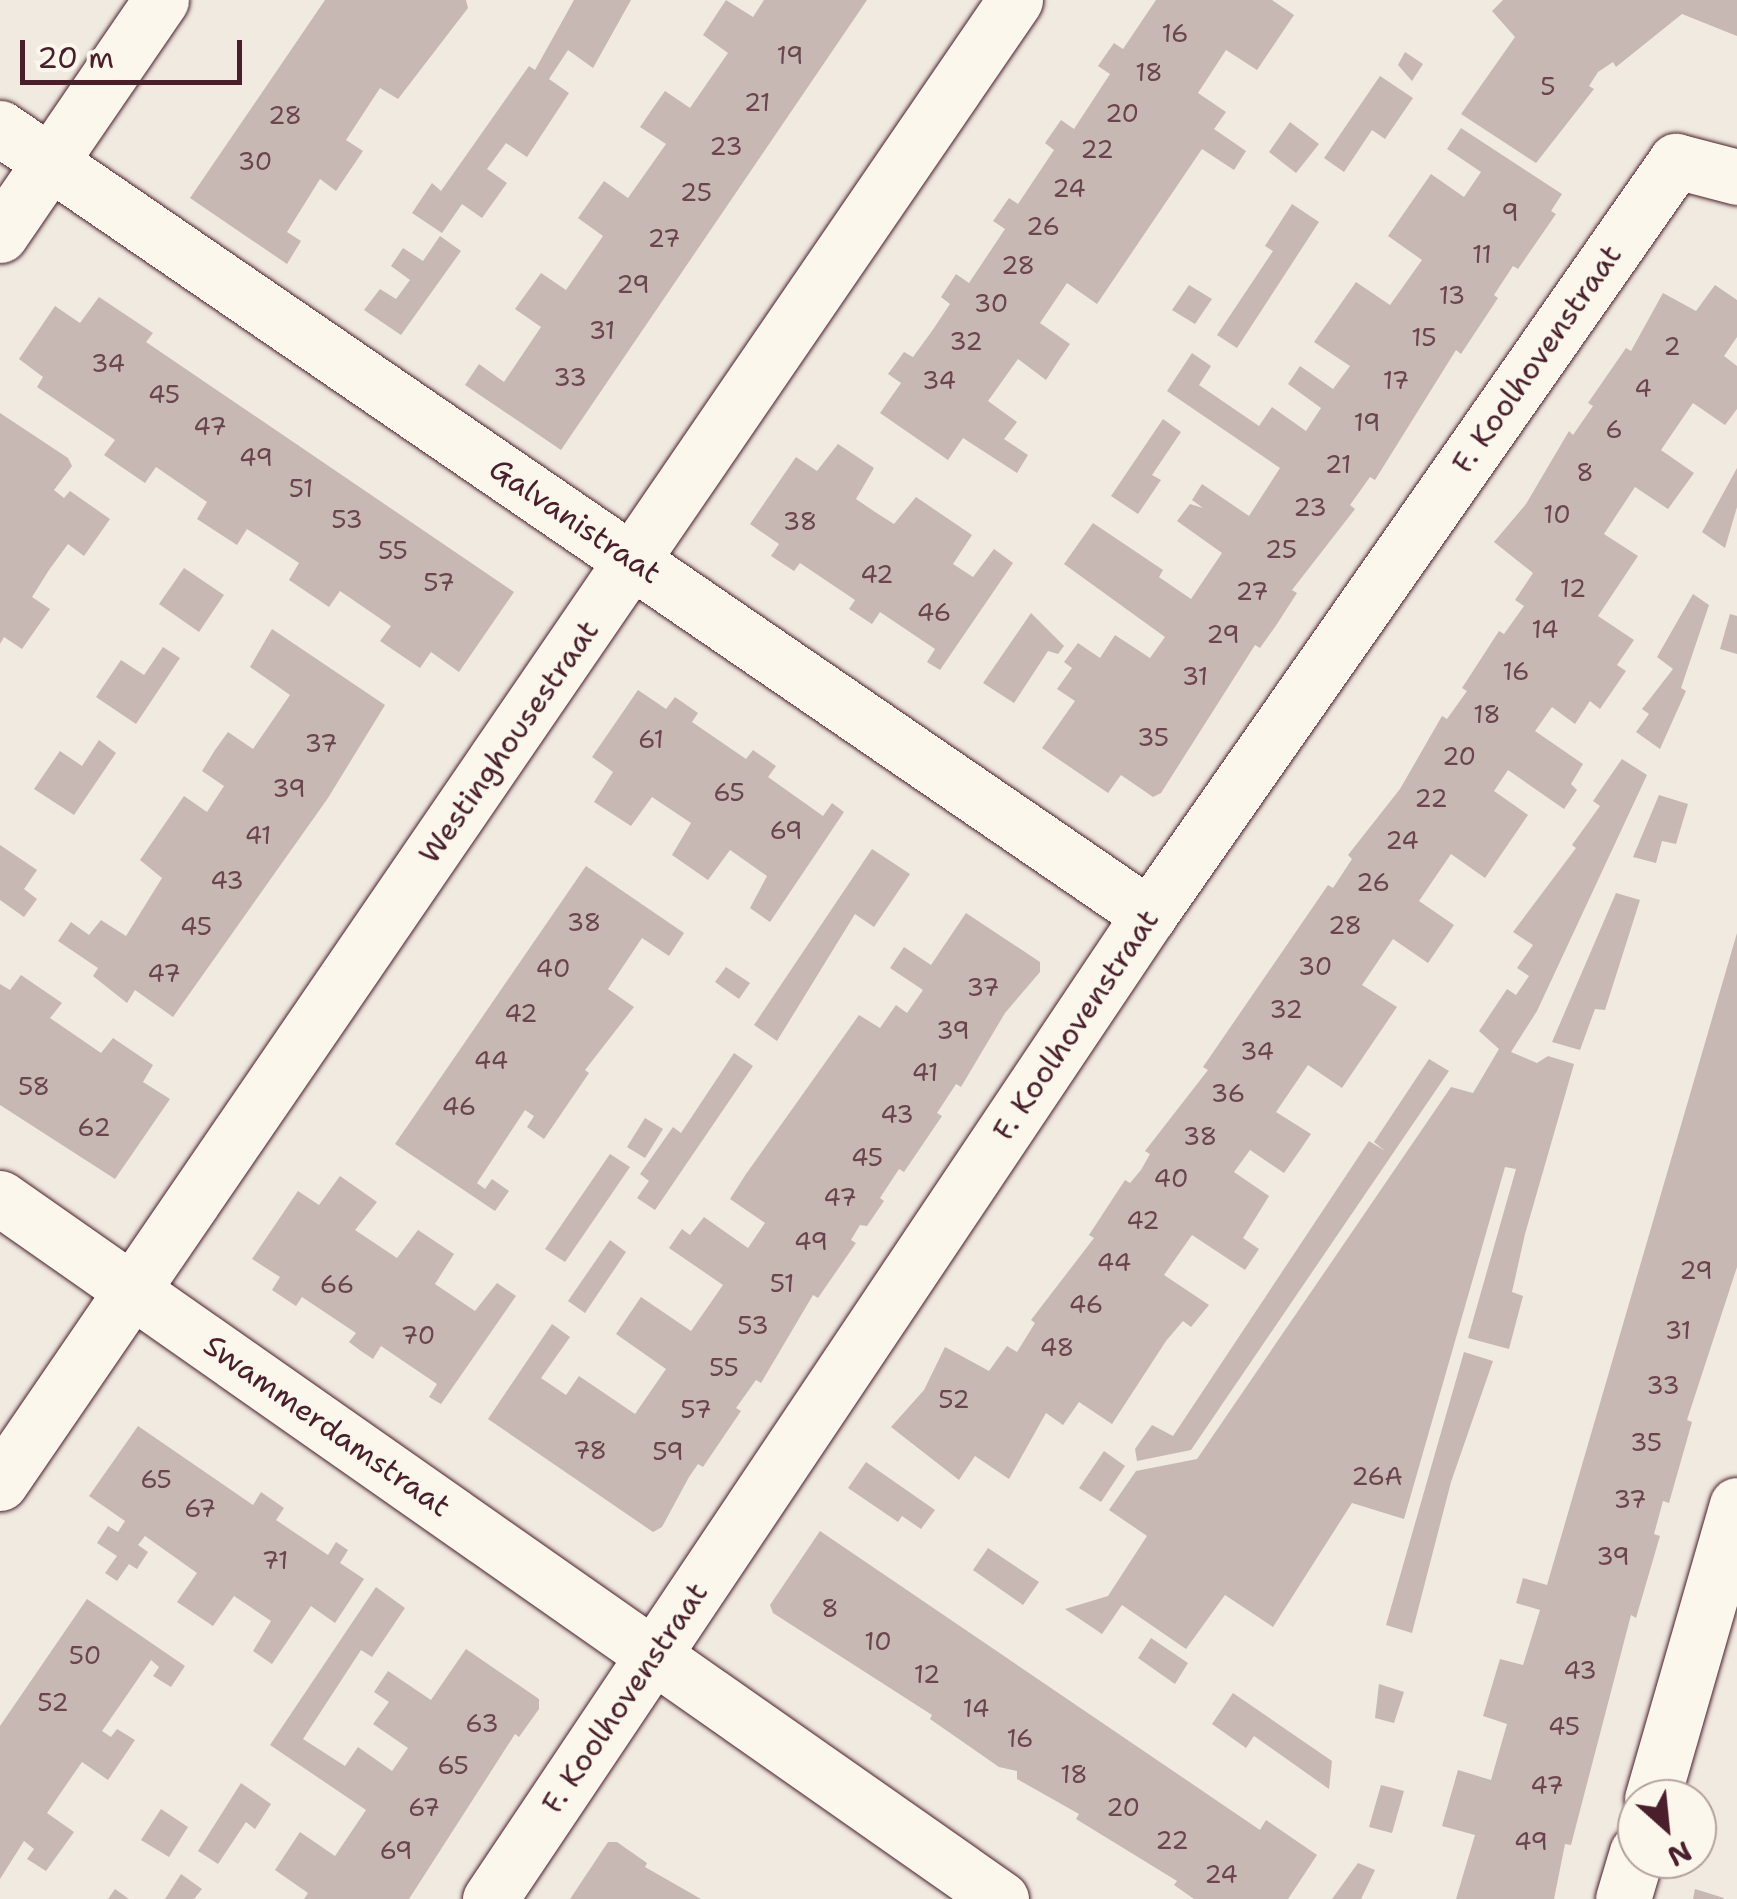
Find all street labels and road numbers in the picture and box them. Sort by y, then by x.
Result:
street label: F. Koolhovenstraat [1445,238,1629,480]
street label: Galvanistraat [482,450,668,592]
street label: Westinghousestraat [411,613,607,871]
street label: F. Koolhovenstraat [985,903,1167,1147]
street label: Swammerdamstraat [197,1327,457,1525]
street label: F. Koolhovenstraat [534,1576,716,1820]

